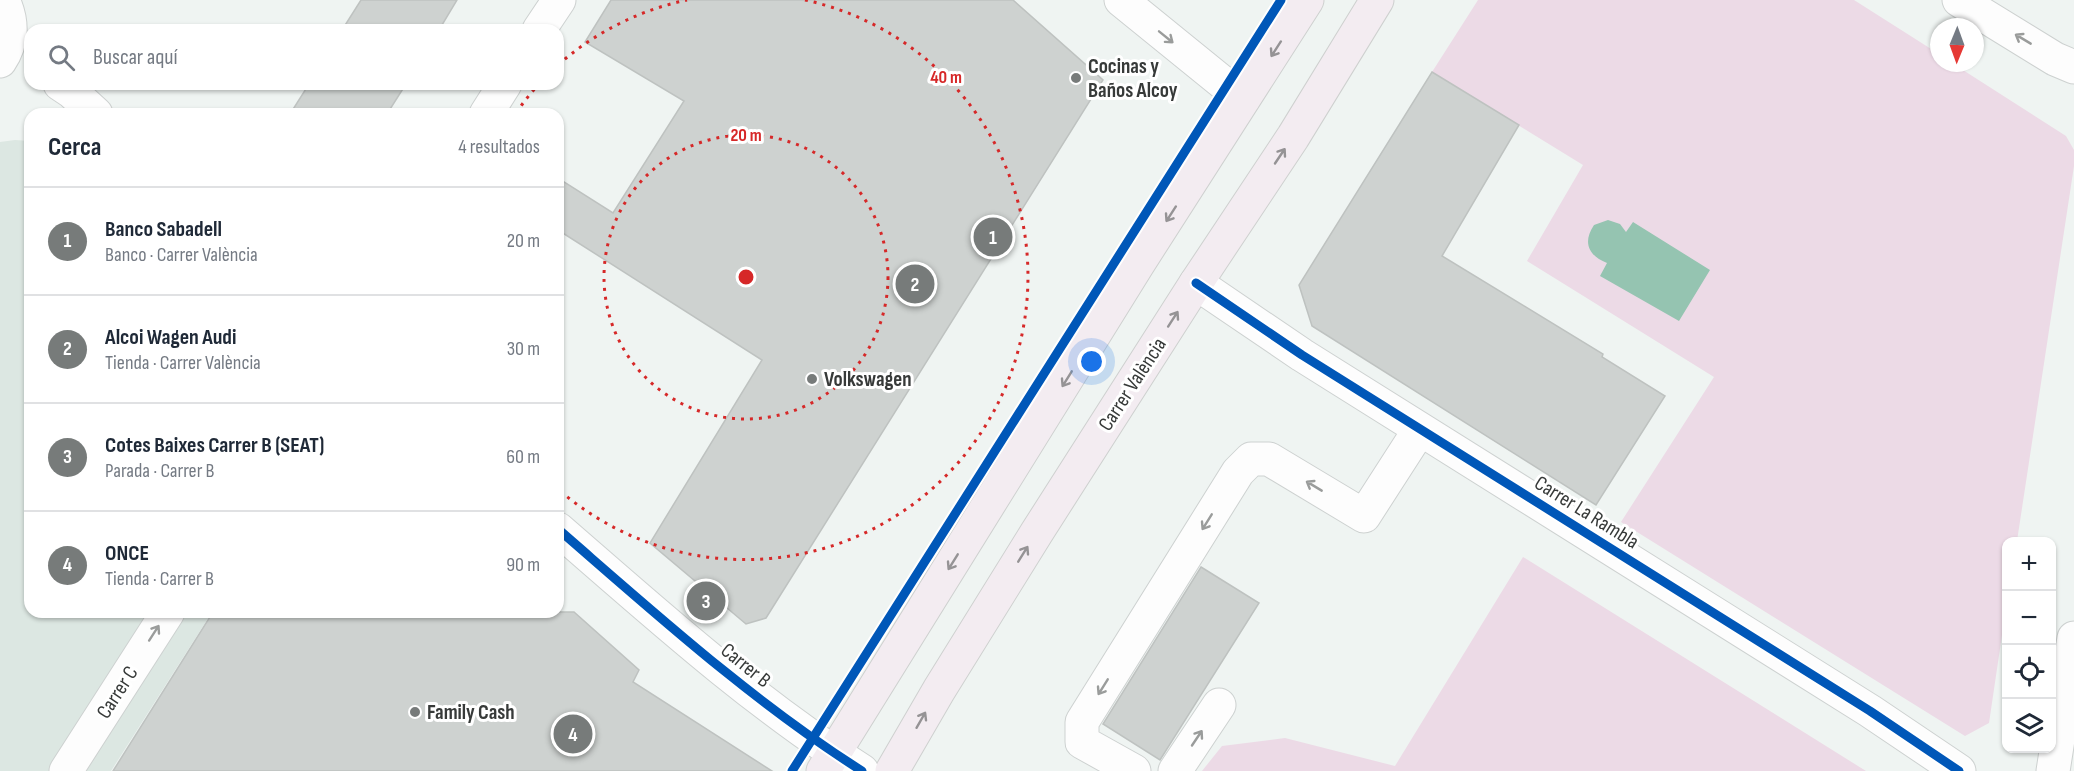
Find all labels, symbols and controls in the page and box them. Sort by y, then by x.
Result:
north arrow [1930,18,1984,72]
search box [24,24,564,90]
one-way arrow [1158,30,1174,43]
one-way arrow [2015,32,2032,44]
one-way arrow [1269,40,1281,57]
icon: search [45,41,78,74]
text: Buscar aquí [93,44,178,71]
place label: Cocinas y Baños Alcoy [1088,54,1178,103]
text: 40 m [930,67,962,88]
marker: Cocinas y Baños Alcoy [1069,71,1083,85]
text: 20 m [730,125,762,146]
text: Cerca [48,132,101,163]
text: 4 resultados [458,135,540,159]
one-way arrow [1274,148,1286,165]
one-way arrow [1164,205,1176,222]
pin: 1 [974,214,1012,260]
text: Banco Sabadell [105,216,222,243]
text: 1 [64,229,71,253]
text: 20 m [507,229,540,253]
text: Banco · Carrer València [105,243,258,267]
pin: 2 [896,262,934,306]
centre of rings [736,267,756,287]
one-way arrow [1168,311,1180,328]
text: Alcoi Wagen Audi [105,324,236,351]
street label: Carrer València [1093,333,1172,436]
text: 2 [63,337,72,361]
text: 30 m [507,337,540,361]
your location [1077,347,1106,376]
text: Tienda · Carrer València [105,351,261,375]
place label: Volkswagen [824,367,912,392]
one-way arrow [1061,370,1073,387]
marker: Volkswagen [805,372,819,386]
text: Cotes Baixes Carrer B (SEAT) [105,432,324,459]
text: 3 [63,445,72,469]
text: 60 m [506,445,540,469]
text: Parada · Carrer B [105,459,214,483]
street label: Carrer La Rambla [1530,470,1644,554]
one-way arrow [1306,479,1323,491]
one-way arrow [1200,513,1212,530]
map controls [2002,537,2056,753]
button: + [2002,537,2056,591]
text: ONCE [105,540,149,567]
one-way arrow [1018,546,1030,563]
text: 4 [63,553,72,577]
text: 90 m [506,553,540,577]
one-way arrow [947,554,960,571]
text: Tienda · Carrer B [105,567,214,591]
pin: 3 [686,578,726,624]
button: − [2002,591,2056,645]
one-way arrow [149,625,161,642]
street label: Carrer B [716,638,776,693]
button: locate [2002,645,2056,699]
street label: Carrer C [91,661,144,723]
one-way arrow [1097,678,1109,695]
button: layers [2002,699,2056,753]
place label: Family Cash [427,700,515,725]
marker: Family Cash [408,705,422,719]
pin: 4 [554,712,592,756]
one-way arrow [915,712,927,729]
one-way arrow [1191,730,1203,747]

